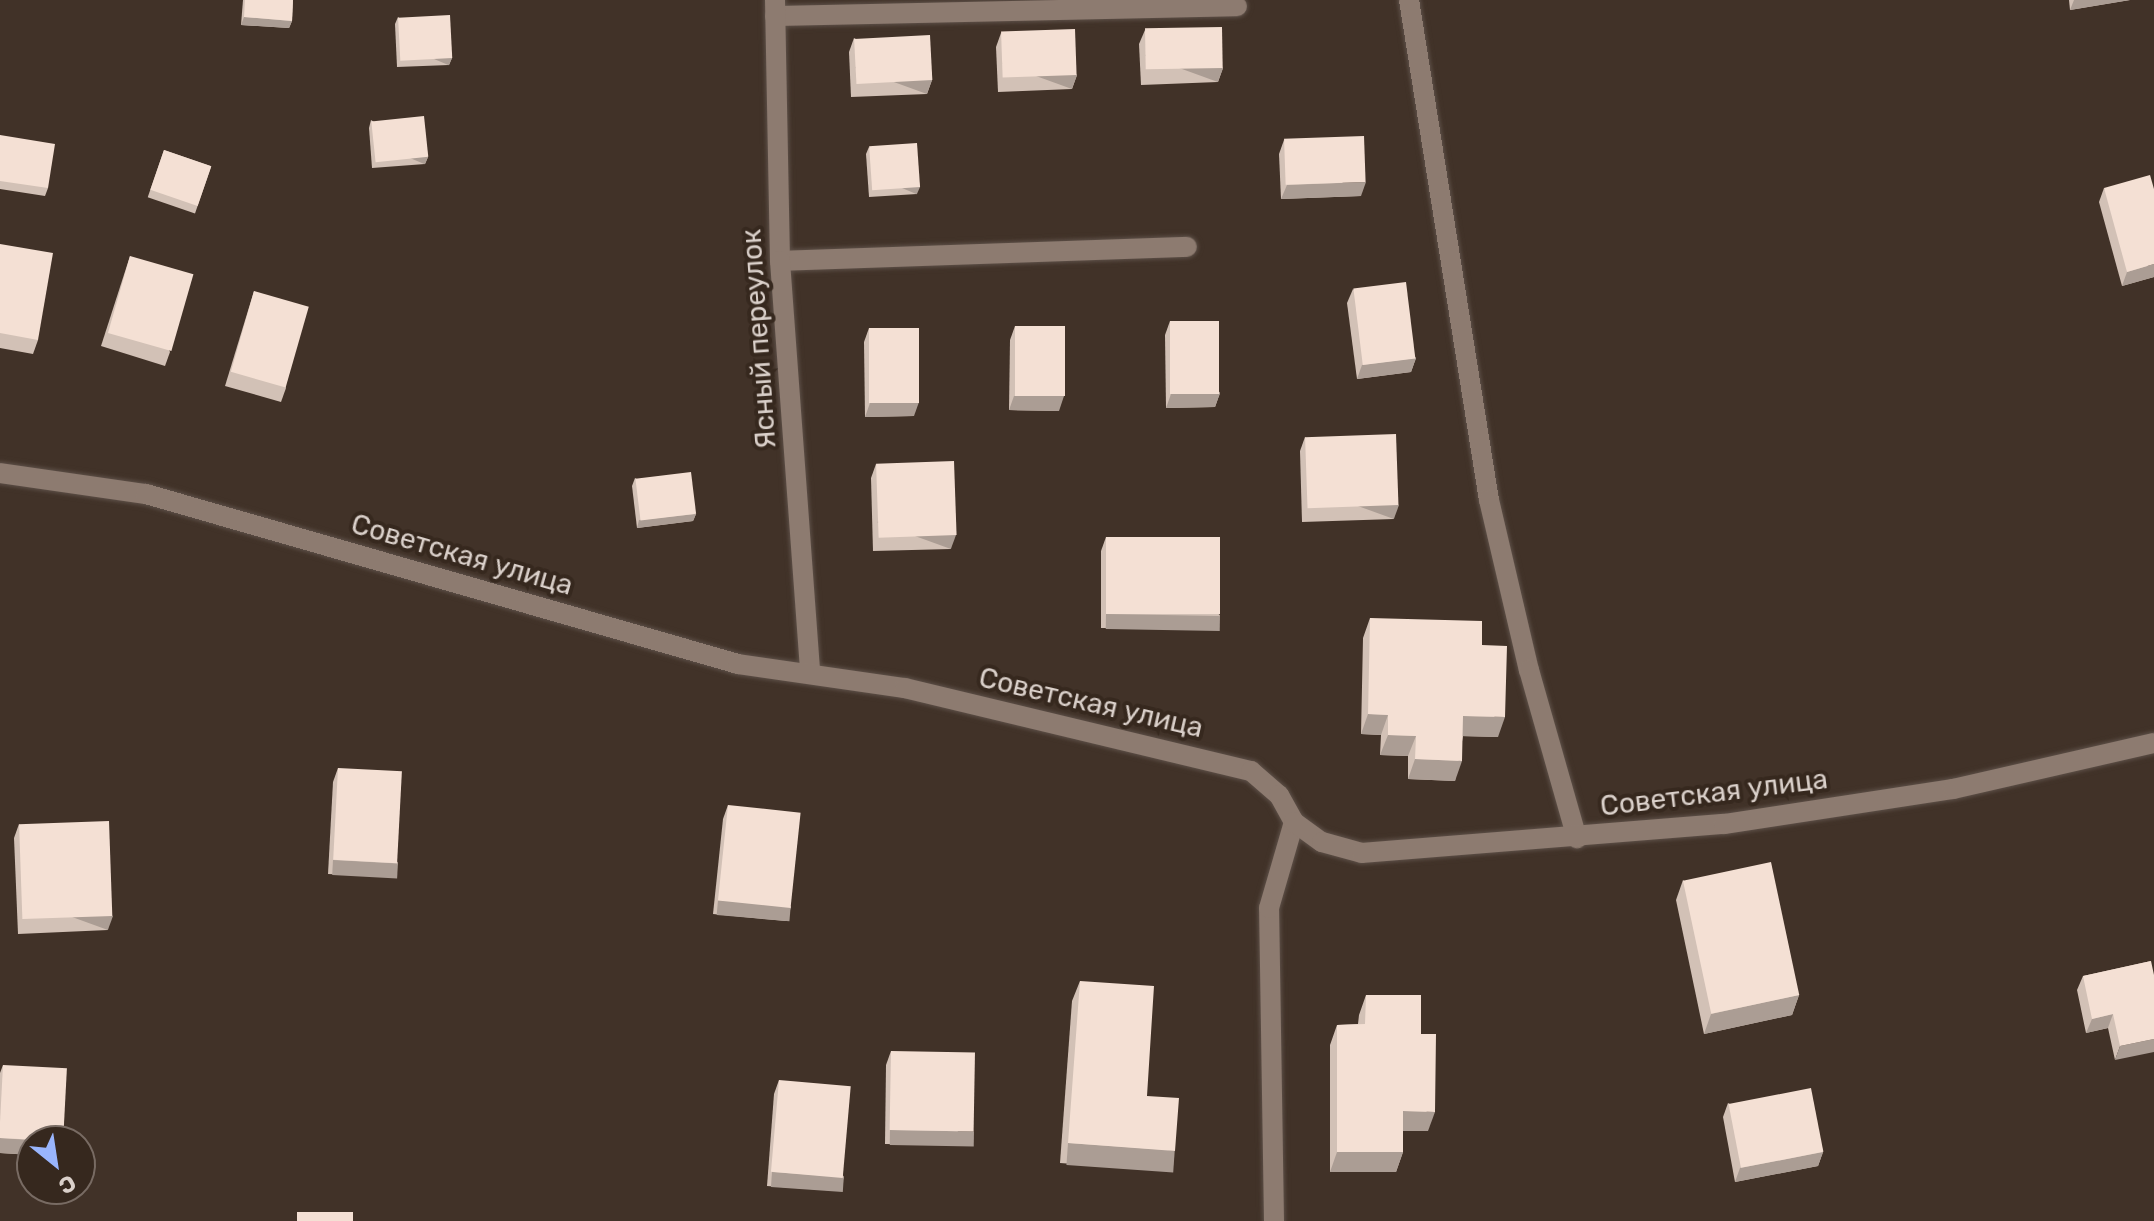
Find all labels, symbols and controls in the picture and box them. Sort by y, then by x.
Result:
street label: Ясный переулок [735,228,783,450]
street label: Советская улица [347,507,577,603]
street label: Советская улица [976,661,1206,745]
street label: Советская улица [1598,762,1830,824]
north arrow [16,1125,96,1205]
text: С [54,1169,81,1200]

